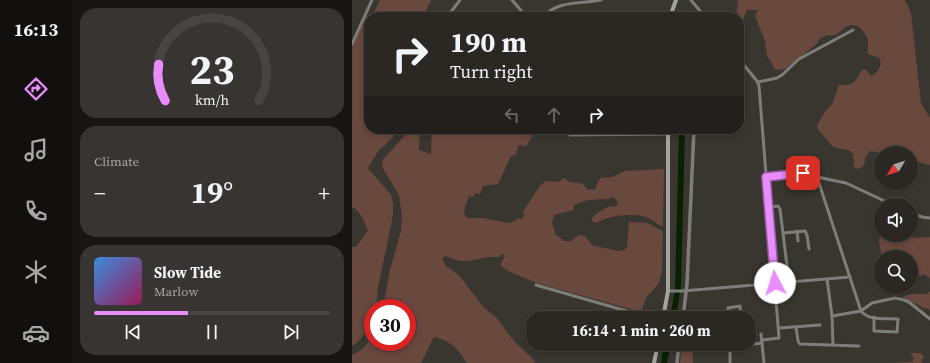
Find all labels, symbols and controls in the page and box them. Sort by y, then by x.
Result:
text: 16:13 [14,17,58,42]
text: 190 m [450,23,527,61]
icon: right [384,28,436,80]
text: 23 [189,41,235,98]
text: Turn right [450,59,532,84]
icon: directions [22,75,50,103]
text: km/h [195,90,229,110]
icon: left [501,104,523,126]
icon: ahead [543,104,565,126]
icon: right [585,104,607,126]
icon: music [22,136,50,164]
north arrow [874,146,918,190]
map controls [874,146,918,294]
text: Climate [94,153,139,170]
pin [786,156,820,190]
icon: arrive [792,162,814,184]
text: 19° [191,172,233,213]
text: − [94,178,106,208]
text: + [318,178,330,208]
icon: phone [22,197,50,225]
button: sound [874,198,918,242]
button: search [874,250,918,294]
icon: climate [22,258,50,286]
text: Slow Tide [154,262,221,283]
position arrow [754,262,796,304]
text: Marlow [154,283,198,300]
speed limit sign: 30 [364,299,416,351]
icon: car [22,319,50,347]
text: 16:14 · 1 min · 260 m [572,320,711,341]
icon: previous [122,321,144,343]
icon: pause [201,321,223,343]
icon: next [280,321,302,343]

